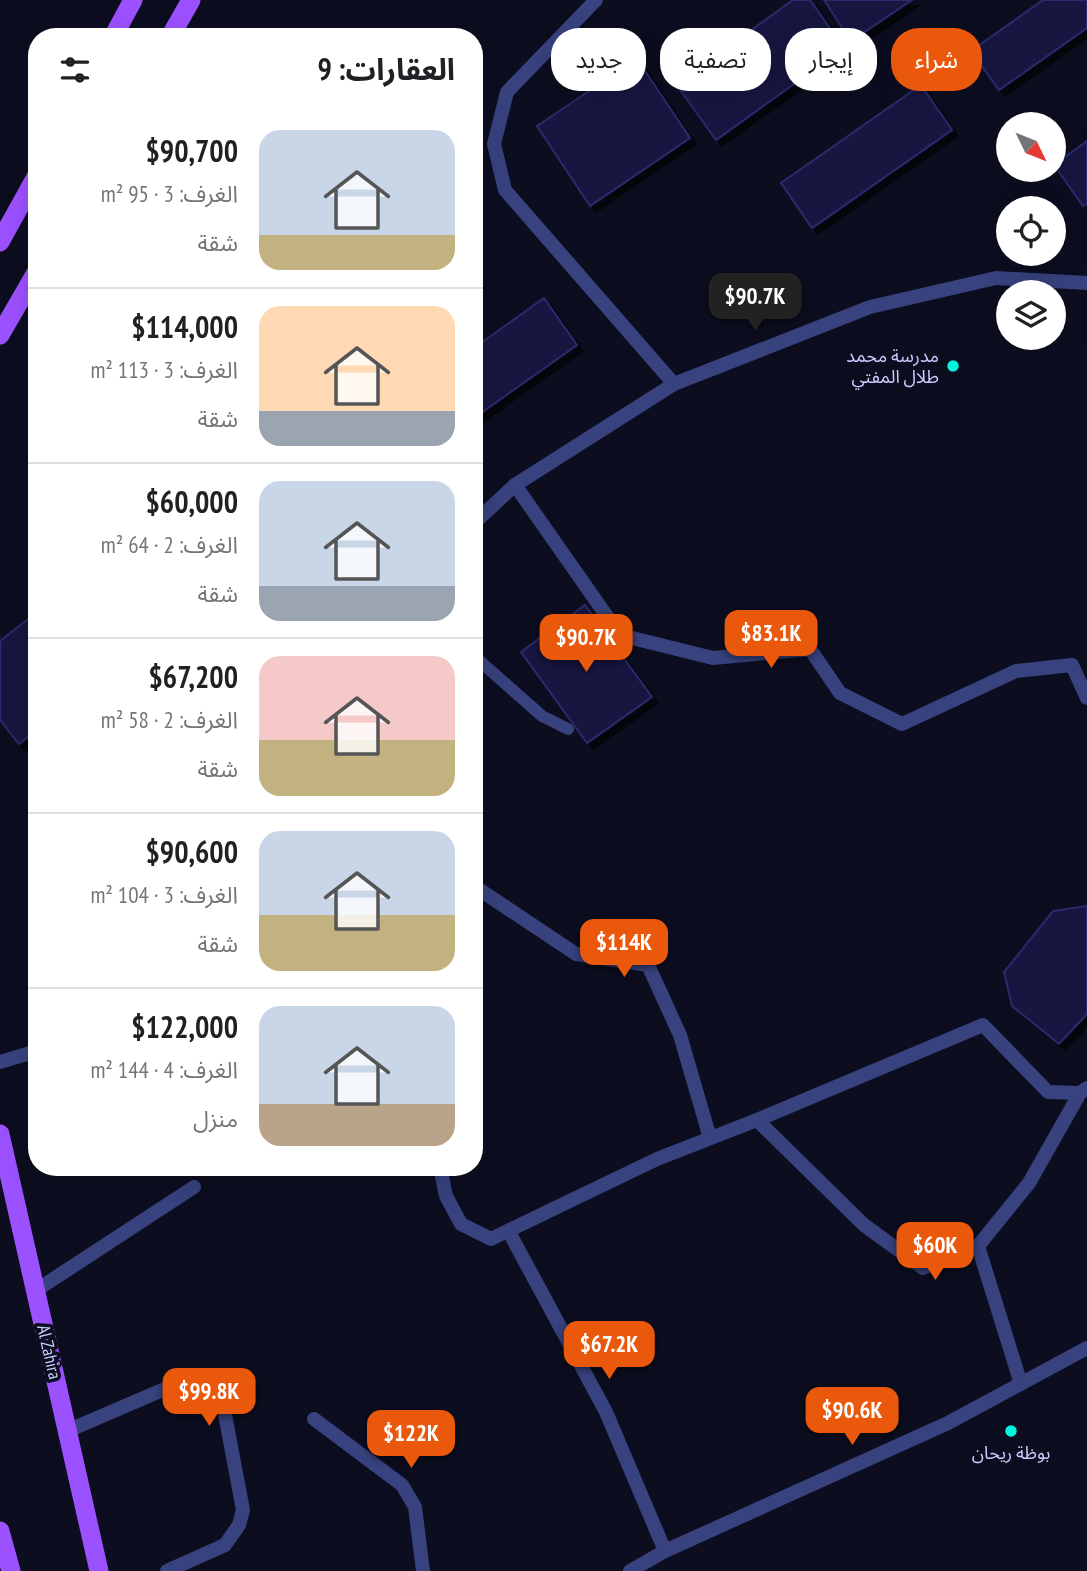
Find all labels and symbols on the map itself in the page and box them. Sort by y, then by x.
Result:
north arrow [996,112,1066,182]
pin: $90.7K [698,274,812,333]
place label: مدرسة محمد طلال المفتي [846,344,939,390]
marker: مدرسة محمد طلال المفتي [945,358,961,374]
pin: $83.1K [714,610,828,670]
pin: $90.7K [529,614,643,674]
pin: $114K [575,920,673,979]
pin: $60K [894,1222,976,1282]
street label: Al Zahira [32,1322,67,1381]
pin: $67.2K [552,1322,666,1381]
pin: $99.8K [152,1368,266,1428]
pin: $90.6K [795,1388,909,1447]
pin: $122K [362,1410,460,1470]
marker: بوظة ريحان [1003,1423,1019,1439]
place label: بوظة ريحان [972,1441,1050,1464]

